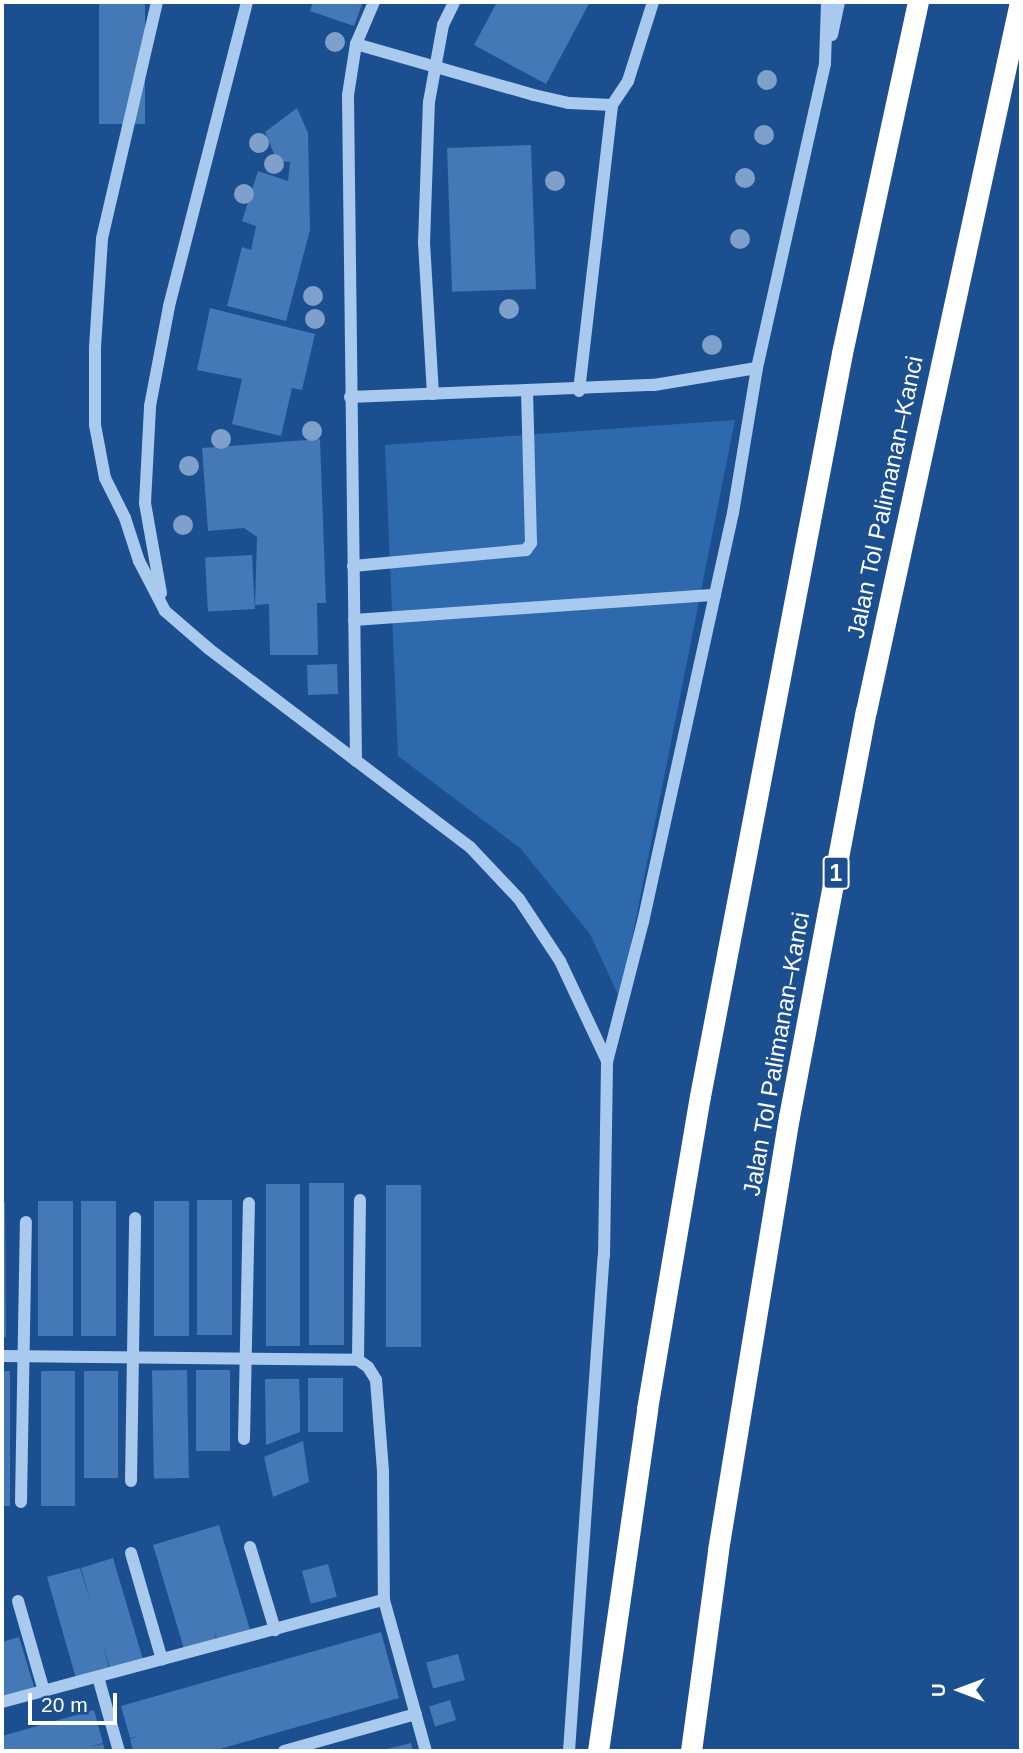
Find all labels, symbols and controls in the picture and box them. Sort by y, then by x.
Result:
street label: Jalan Tol Palimanan–Kanci [841,353,929,641]
road number: 1 [822,853,850,892]
street label: Jalan Tol Palimanan–Kanci [737,910,815,1198]
north arrow [925,1655,995,1725]
scale bar [32,1680,121,1724]
text: U [928,1683,949,1697]
text: 20 m [41,1693,88,1716]

